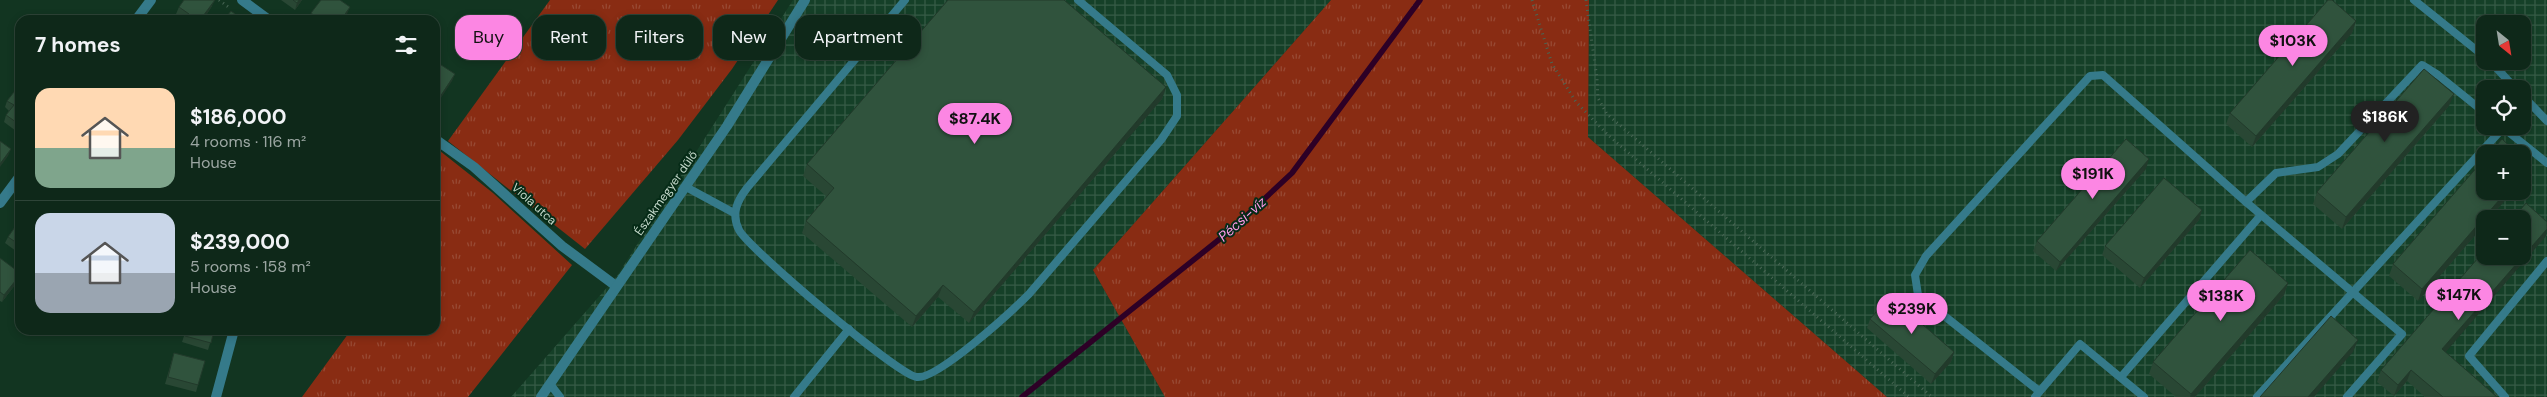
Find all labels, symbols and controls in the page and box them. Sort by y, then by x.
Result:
chip: Buy [455,15,522,60]
chip: Rent [532,15,606,60]
chip: Filters [616,15,703,60]
chip: New [713,15,785,60]
chip: Apartment [795,15,921,60]
north arrow [2476,15,2531,70]
map controls [2476,15,2531,265]
pin: $103K [2258,24,2328,67]
text: $103K [2270,30,2316,51]
text: 7 homes [35,31,121,59]
icon: filters [392,31,420,59]
button: locate [2476,80,2531,135]
pin: $186K [2350,100,2420,143]
pin: $87.4K [934,102,1016,145]
text: $186,000 [190,103,286,131]
text: $186K [2362,106,2408,127]
icon: home [75,108,135,168]
text: $87.4K [949,108,1001,129]
text: 4 rooms · 116 m² [190,131,306,152]
button: + [2476,145,2531,200]
street label: Északmegyer dűlő [631,148,701,238]
text: House [190,152,237,173]
pin: $191K [2058,158,2128,200]
text: $191K [2072,163,2114,184]
street label: Viola utca [508,180,560,228]
water label: Pécsi-víz [1214,192,1270,245]
button: − [2476,210,2531,265]
text: $239,000 [190,228,290,256]
icon: home [75,233,135,293]
text: 5 rooms · 158 m² [190,256,311,277]
text: House [190,277,237,298]
pin: $147K [2424,278,2494,321]
pin: $138K [2186,280,2256,322]
text: $147K [2437,284,2481,305]
text: $138K [2198,285,2244,306]
pin: $239K [1877,292,1947,335]
text: $239K [1888,298,1936,319]

